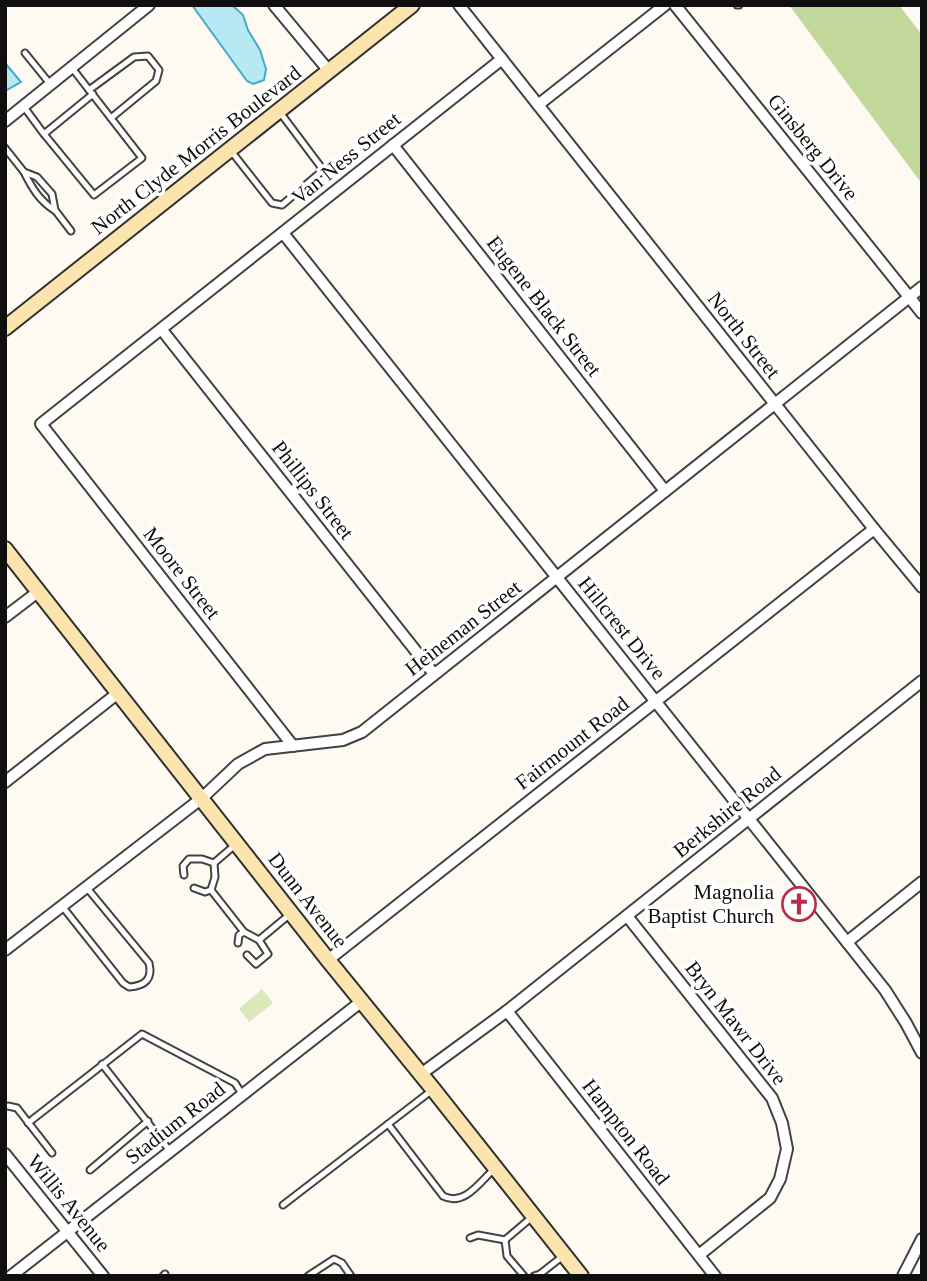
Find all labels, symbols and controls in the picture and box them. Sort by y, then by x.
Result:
street label: North Clyde Morris Boulevard [86,60,306,239]
street label: Ginsberg Drive [763,89,863,205]
street label: Van Ness Street [287,107,405,209]
street label: Eugene Black Street [482,231,606,381]
street label: North Street [703,287,785,383]
street label: Phillips Street [267,436,359,544]
street label: Moore Street [139,522,225,624]
street label: Hillcrest Drive [573,572,671,684]
street label: Heineman Street [400,575,526,681]
street label: Fairmount Road [511,691,634,795]
street label: Berkshire Road [668,761,786,863]
street label: Dunn Avenue [263,847,353,953]
place label: Magnolia Baptist Church [647,880,775,928]
church icon: Magnolia Baptist Church [780,885,818,923]
street label: Bryn Mawr Drive [680,956,792,1090]
street label: Hampton Road [577,1074,675,1190]
street label: Stadium Road [120,1076,230,1169]
street label: Willis Avenue [22,1149,116,1257]

